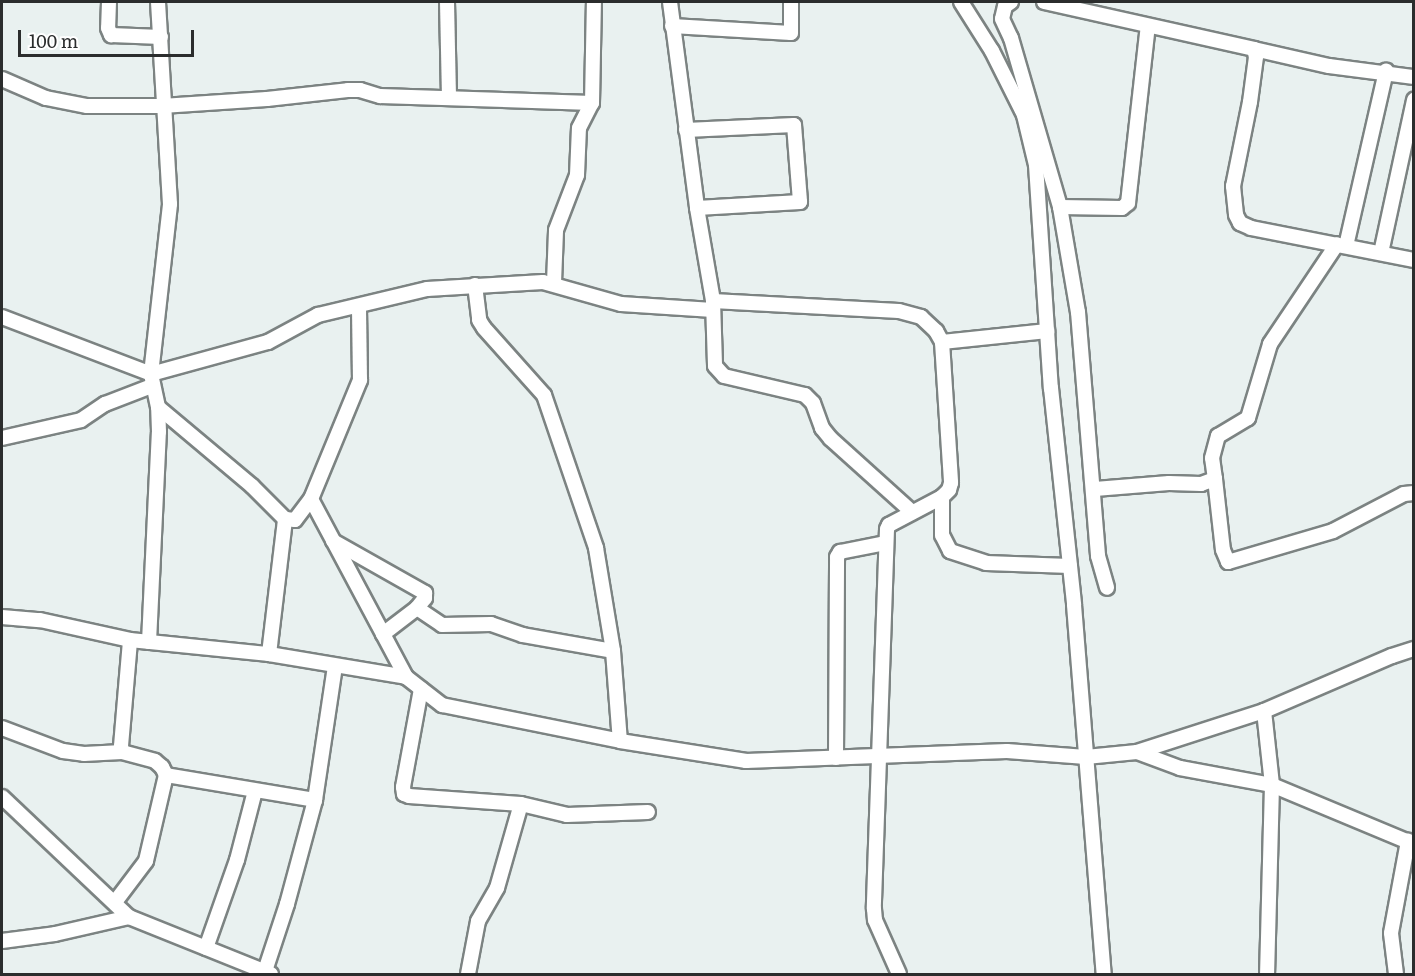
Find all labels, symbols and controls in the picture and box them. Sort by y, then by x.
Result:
scale bar [21,18,196,56]
text: 100 m [29,27,78,54]

